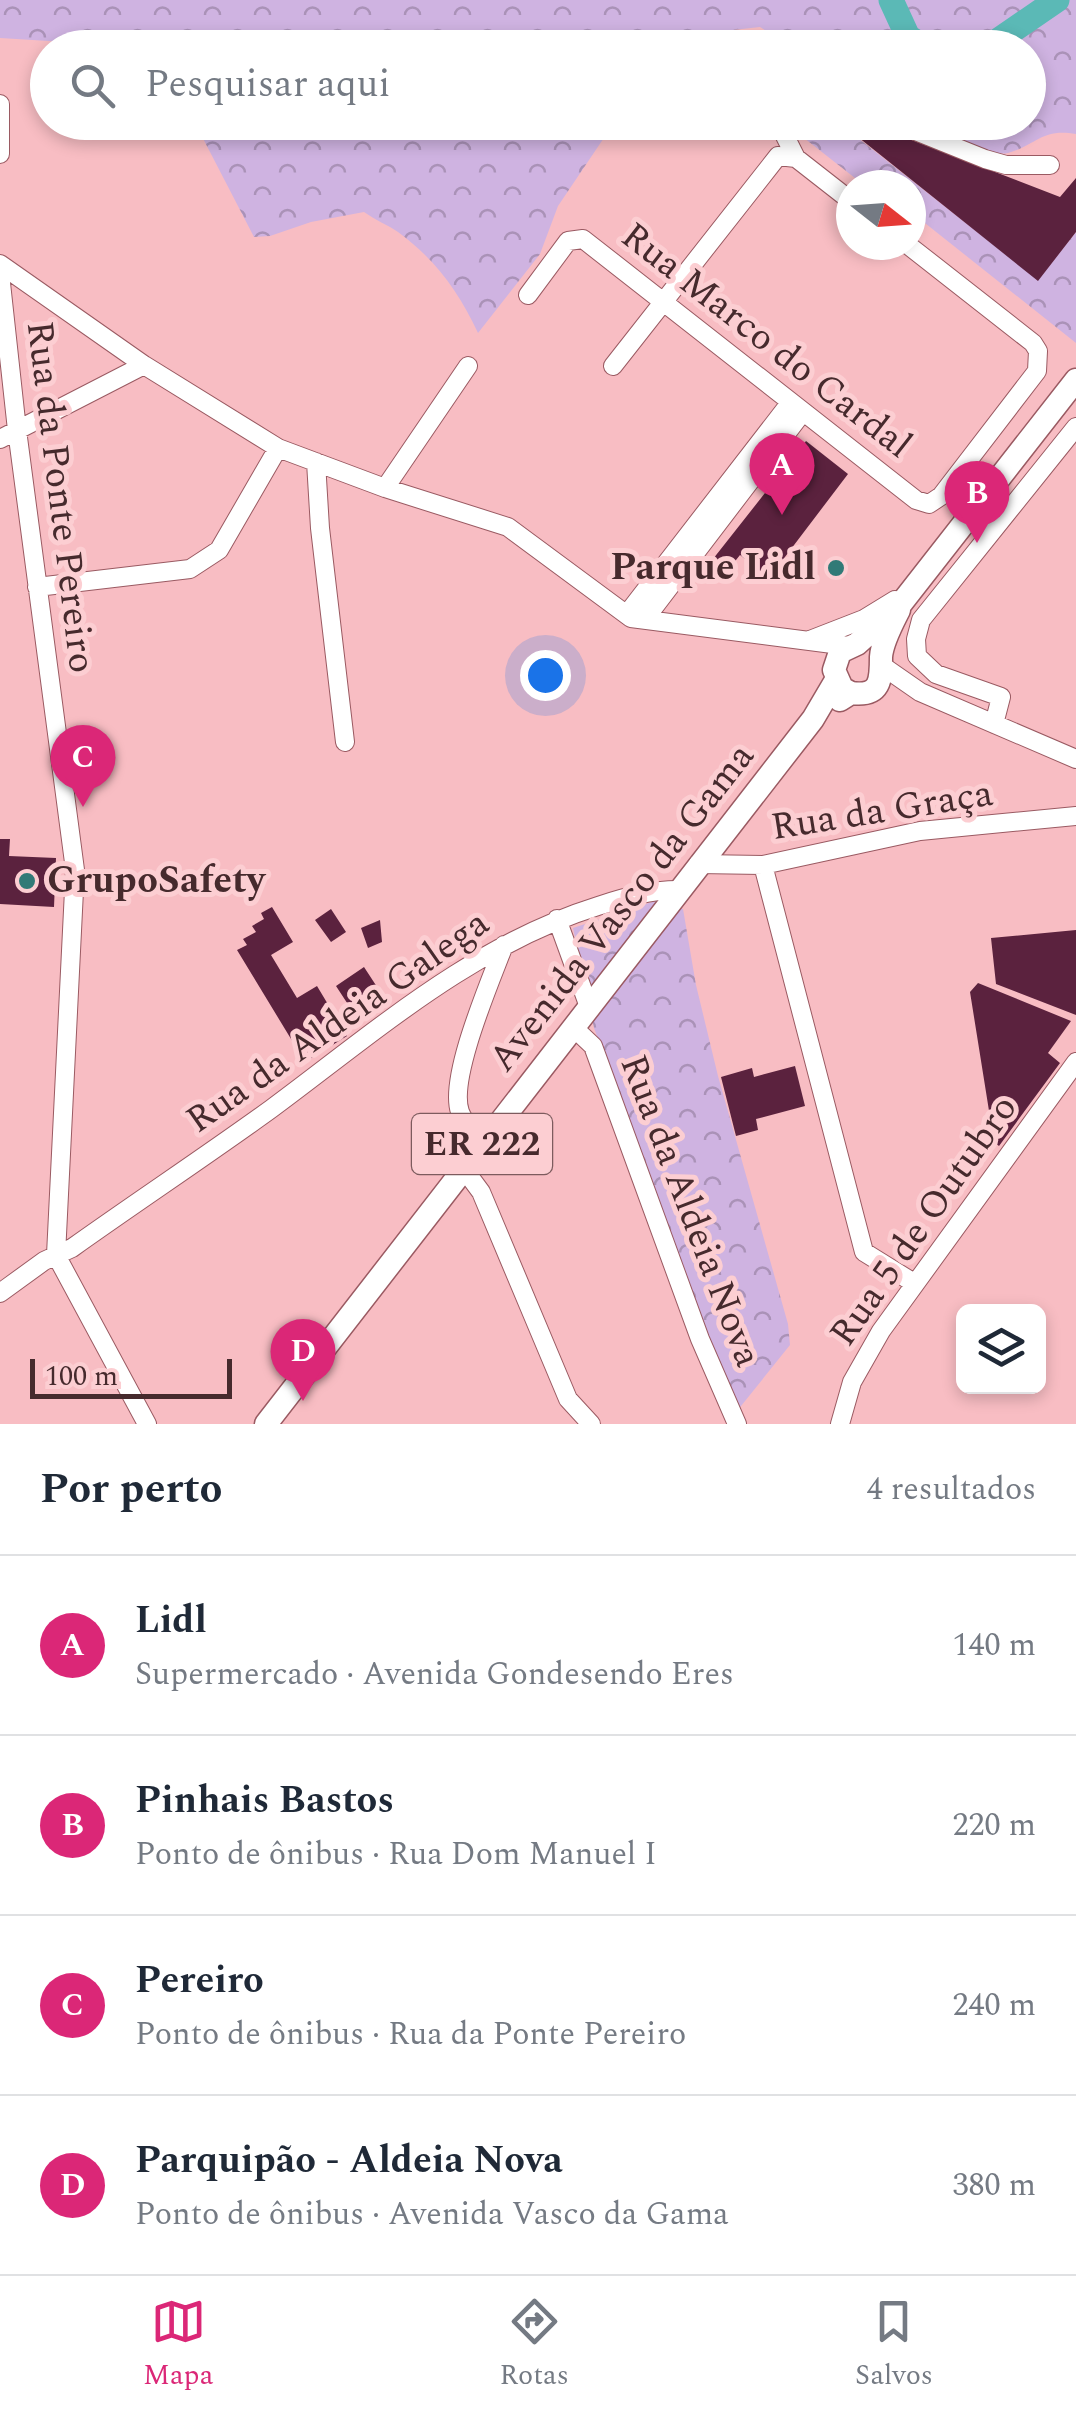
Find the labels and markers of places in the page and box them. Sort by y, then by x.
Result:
pin: A [750,432,814,515]
pin: B [944,460,1010,543]
place label: Parque Lidl [610,539,816,597]
marker: Parque Lidl [825,557,847,579]
pin: C [51,724,116,807]
place label: GrupoSafety [47,852,267,910]
marker: GrupoSafety [16,870,38,892]
pin: D [270,1318,336,1401]

